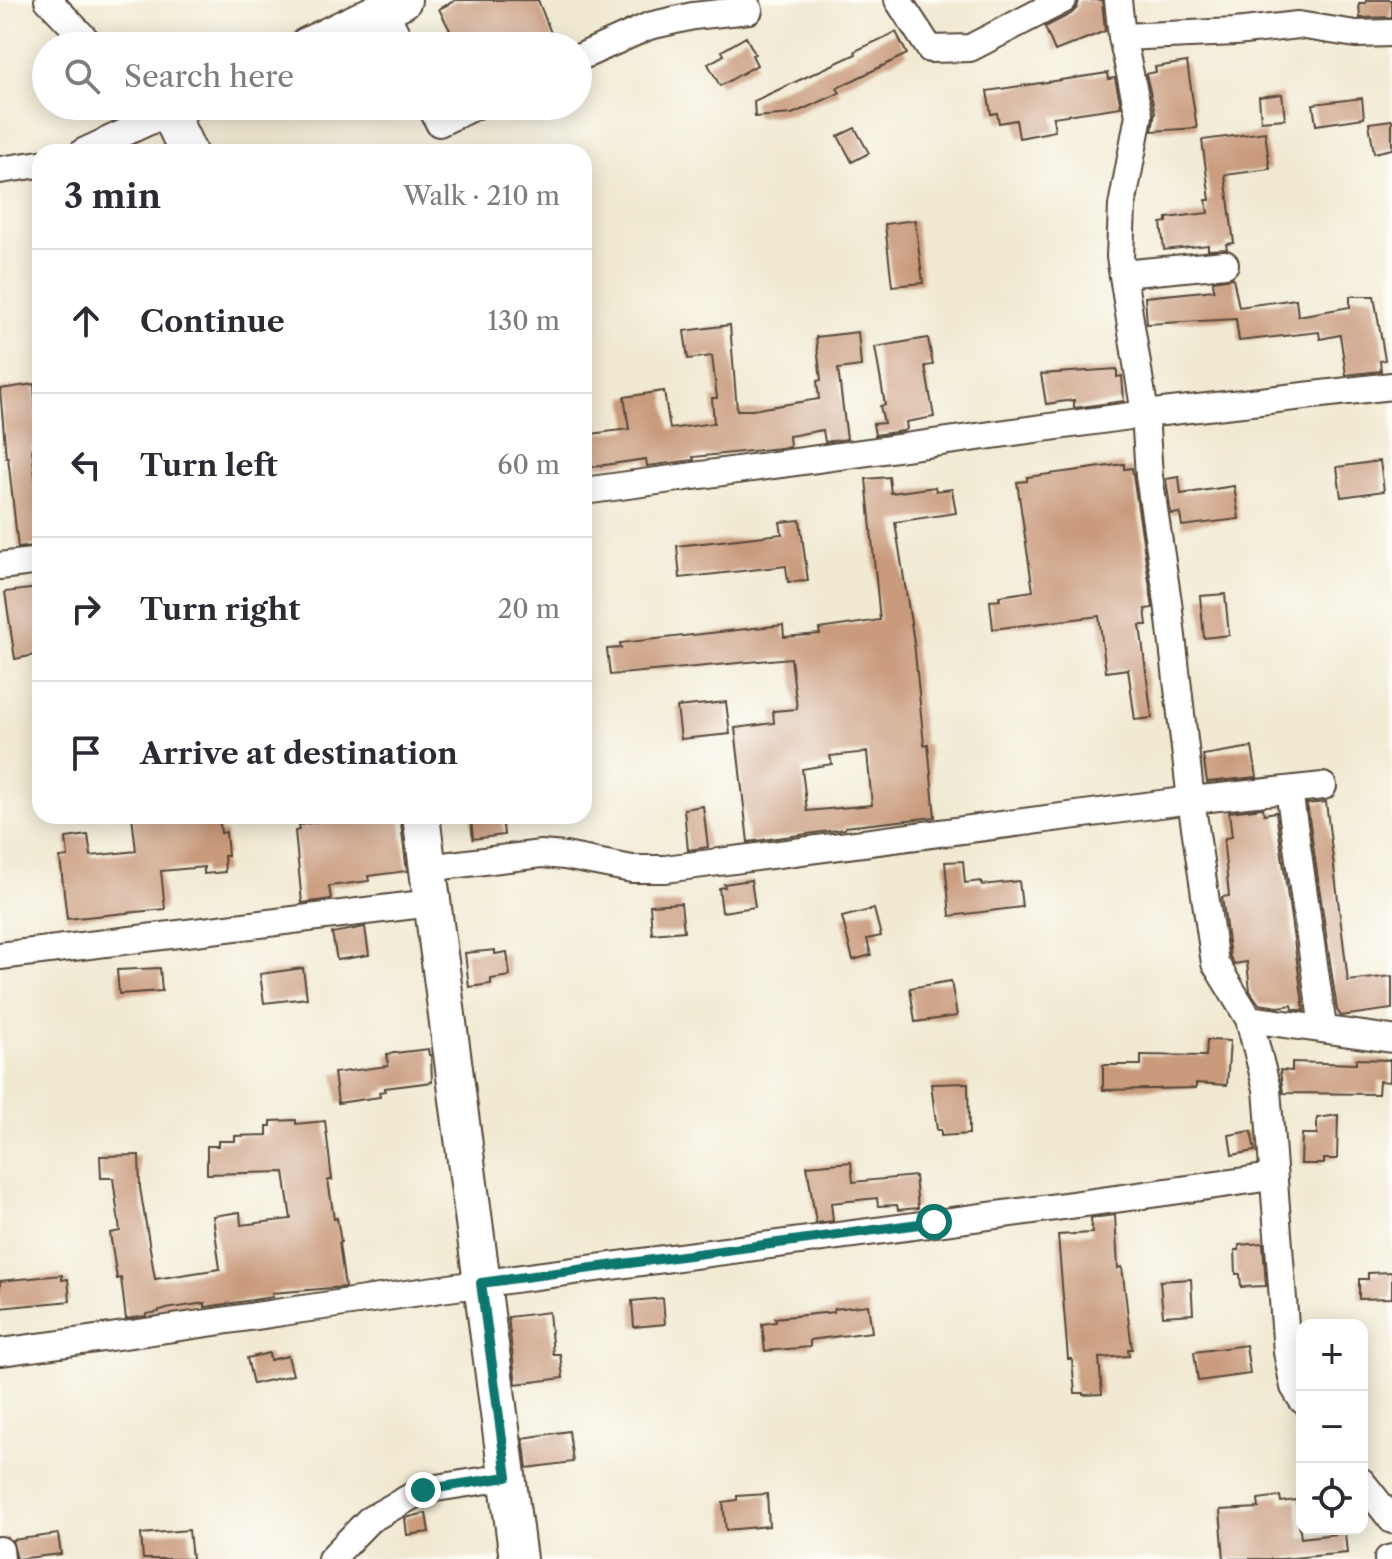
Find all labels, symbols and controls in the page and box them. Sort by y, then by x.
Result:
search box [32,32,592,120]
icon: search [60,54,104,98]
text: Search here [124,58,294,95]
text: 3 min [64,175,161,217]
text: Walk · 210 m [403,180,560,212]
icon: ahead [64,299,108,343]
text: Continue [140,303,285,340]
text: 130 m [487,305,560,337]
icon: left [64,443,108,487]
text: Turn left [140,447,277,484]
text: 60 m [497,449,560,481]
icon: right [64,587,108,631]
text: Turn right [140,591,300,628]
text: 20 m [497,593,560,625]
icon: arrive [64,731,108,775]
text: Arrive at destination [140,735,458,772]
route start [916,1204,952,1240]
map controls [1296,1319,1368,1535]
button: + [1296,1319,1368,1391]
button: − [1296,1391,1368,1463]
button: locate [1296,1463,1368,1535]
route end [405,1472,441,1508]

